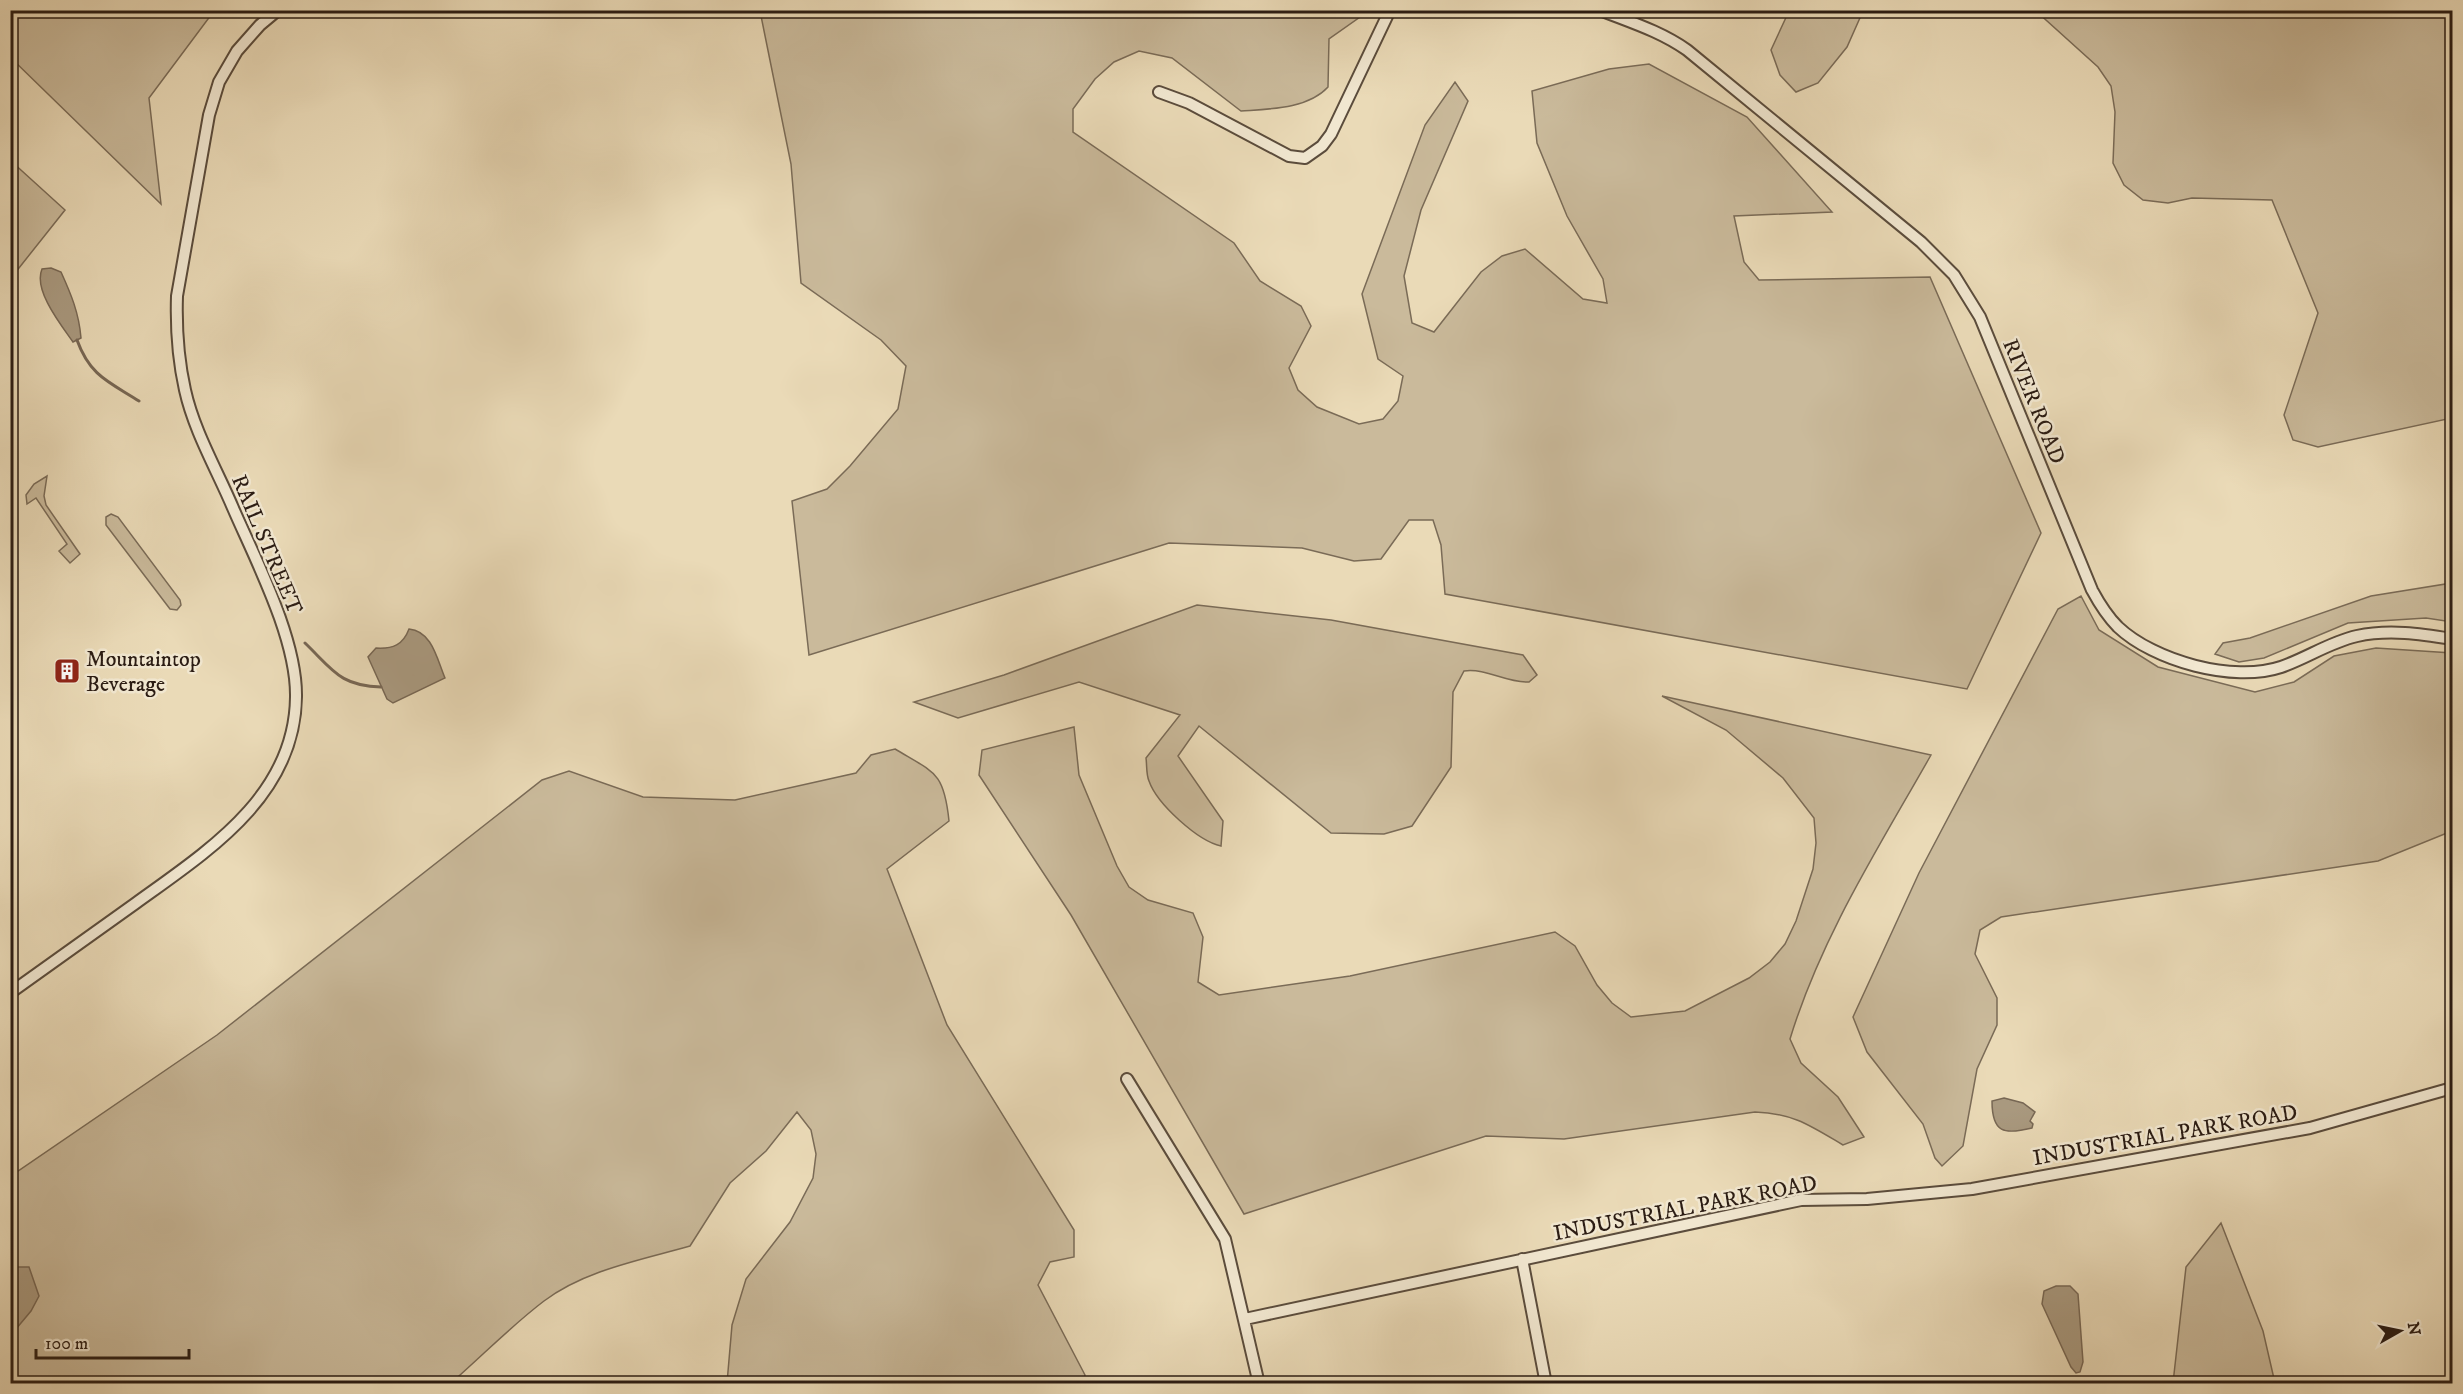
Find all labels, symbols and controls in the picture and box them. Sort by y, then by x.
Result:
street label: RIVER ROAD [1996,335,2071,468]
street label: RAIL STREET [225,471,308,619]
place label: Mountaintop Beverage [86,646,201,698]
building icon: Mountaintop Beverage [52,656,82,686]
street label: INDUSTRIAL PARK ROAD [2031,1099,2300,1172]
street label: INDUSTRIAL PARK ROAD [1551,1170,1819,1247]
north arrow [2370,1301,2430,1361]
text: N [2403,1321,2425,1337]
scale bar [36,1322,189,1360]
text: 100 m [45,1333,88,1355]

